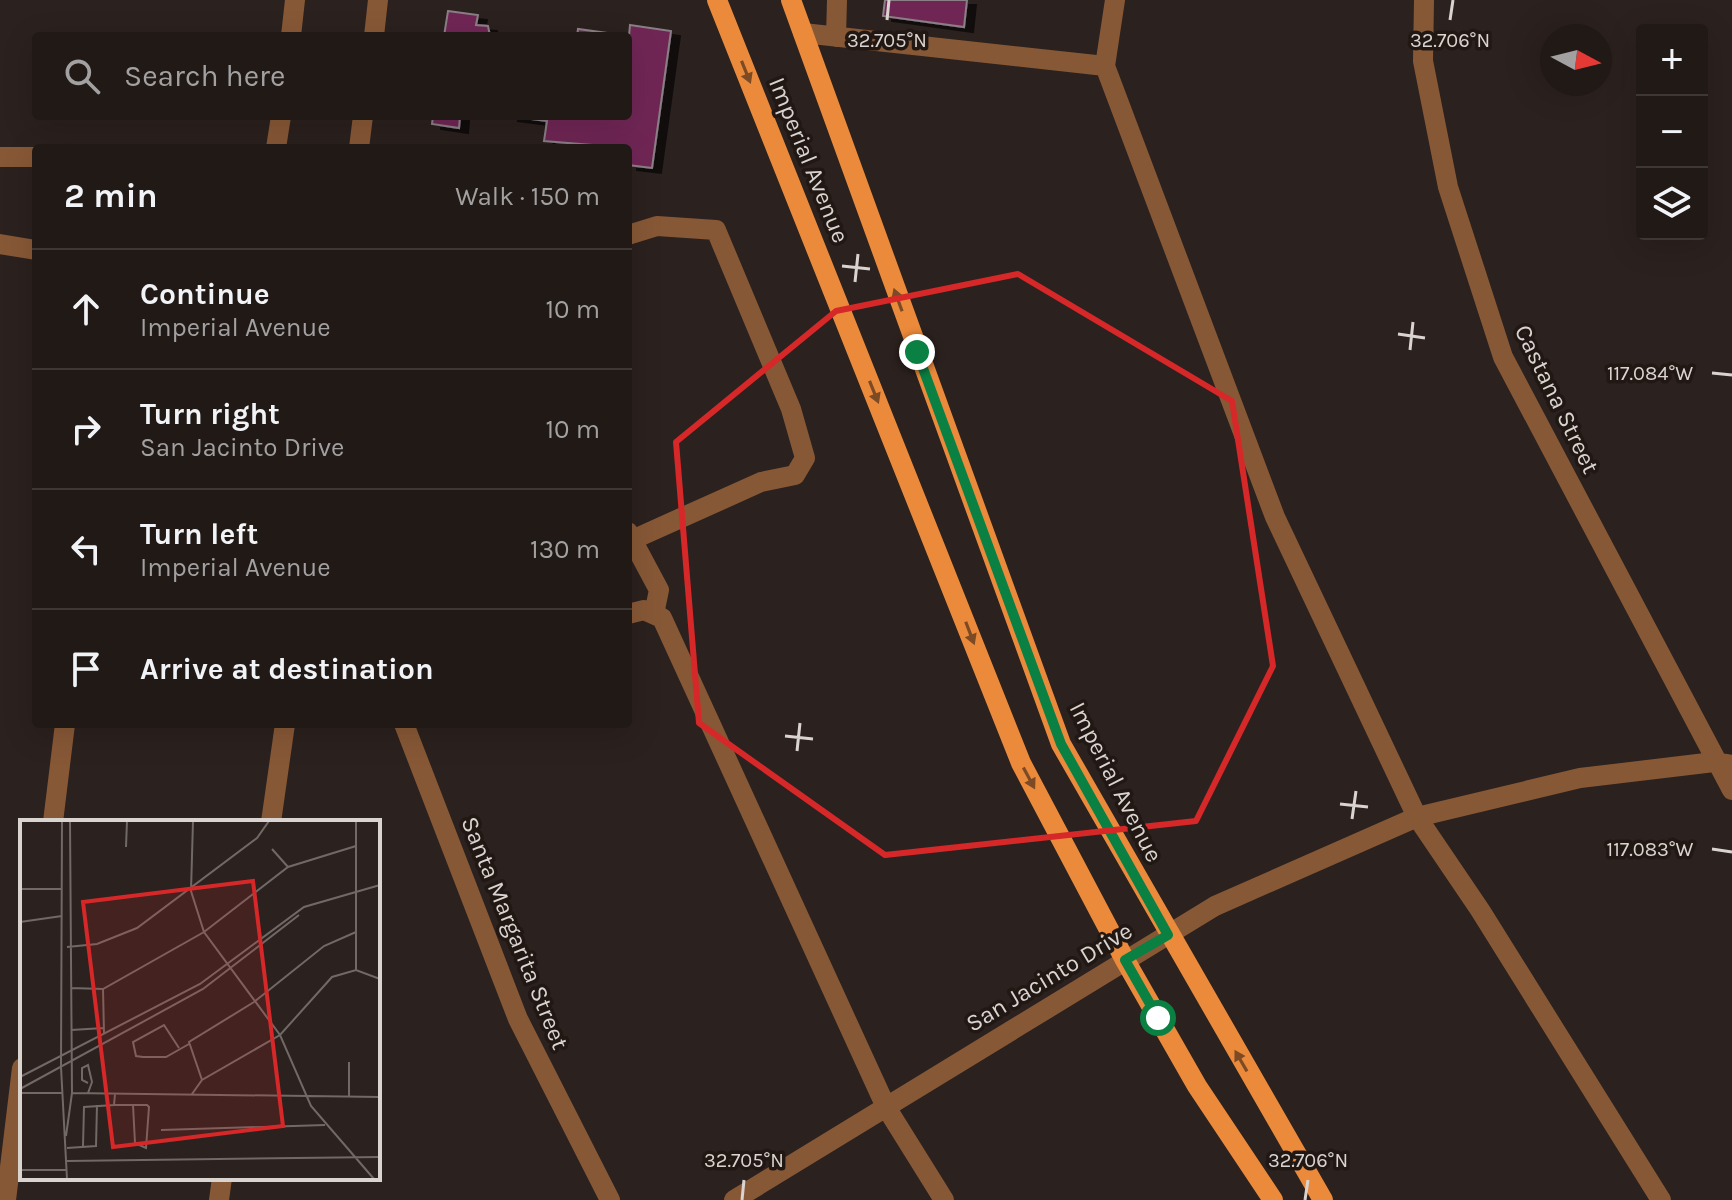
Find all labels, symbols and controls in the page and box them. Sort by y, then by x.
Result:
north arrow [1540,24,1612,96]
map controls [1636,24,1708,240]
button: + [1636,24,1708,96]
text: 32.705°N [847,29,927,52]
text: 32.706°N [1410,29,1490,52]
search box [32,32,632,120]
icon: search [60,54,104,98]
text: Search here [124,58,285,94]
one-way arrow [740,60,753,84]
street label: Imperial Avenue [763,73,855,247]
button: − [1636,96,1708,168]
button: layers [1636,168,1708,240]
text: 2 min [64,176,158,216]
text: Walk · 150 m [455,181,600,212]
text: Continue [140,276,270,312]
icon: ahead [64,287,108,331]
one-way arrow [891,287,903,311]
text: 10 m [545,294,600,325]
text: Imperial Avenue [140,312,331,343]
street label: Castana Street [1509,320,1605,478]
route end [899,334,935,370]
text: 117.084°W [1607,362,1693,385]
one-way arrow [868,380,881,404]
text: Turn right [140,396,280,432]
icon: right [64,407,108,451]
text: 10 m [545,414,600,445]
text: San Jacinto Drive [140,432,344,463]
text: Turn left [140,516,258,552]
icon: left [64,527,108,571]
text: 130 m [530,534,600,565]
text: Imperial Avenue [140,552,331,583]
one-way arrow [964,621,977,645]
icon: arrive [64,647,108,691]
text: Arrive at destination [140,651,434,687]
street label: Imperial Avenue [1064,697,1168,867]
one-way arrow [1022,766,1035,789]
street label: Santa Margarita Street [455,813,575,1053]
inset map [20,820,380,1180]
text: 117.083°W [1607,838,1694,861]
street label: San Jacinto Drive [961,916,1137,1038]
route start [1140,1000,1176,1036]
one-way arrow [1234,1050,1248,1072]
text: 32.705°N [704,1149,784,1172]
text: 32.706°N [1268,1149,1348,1172]

